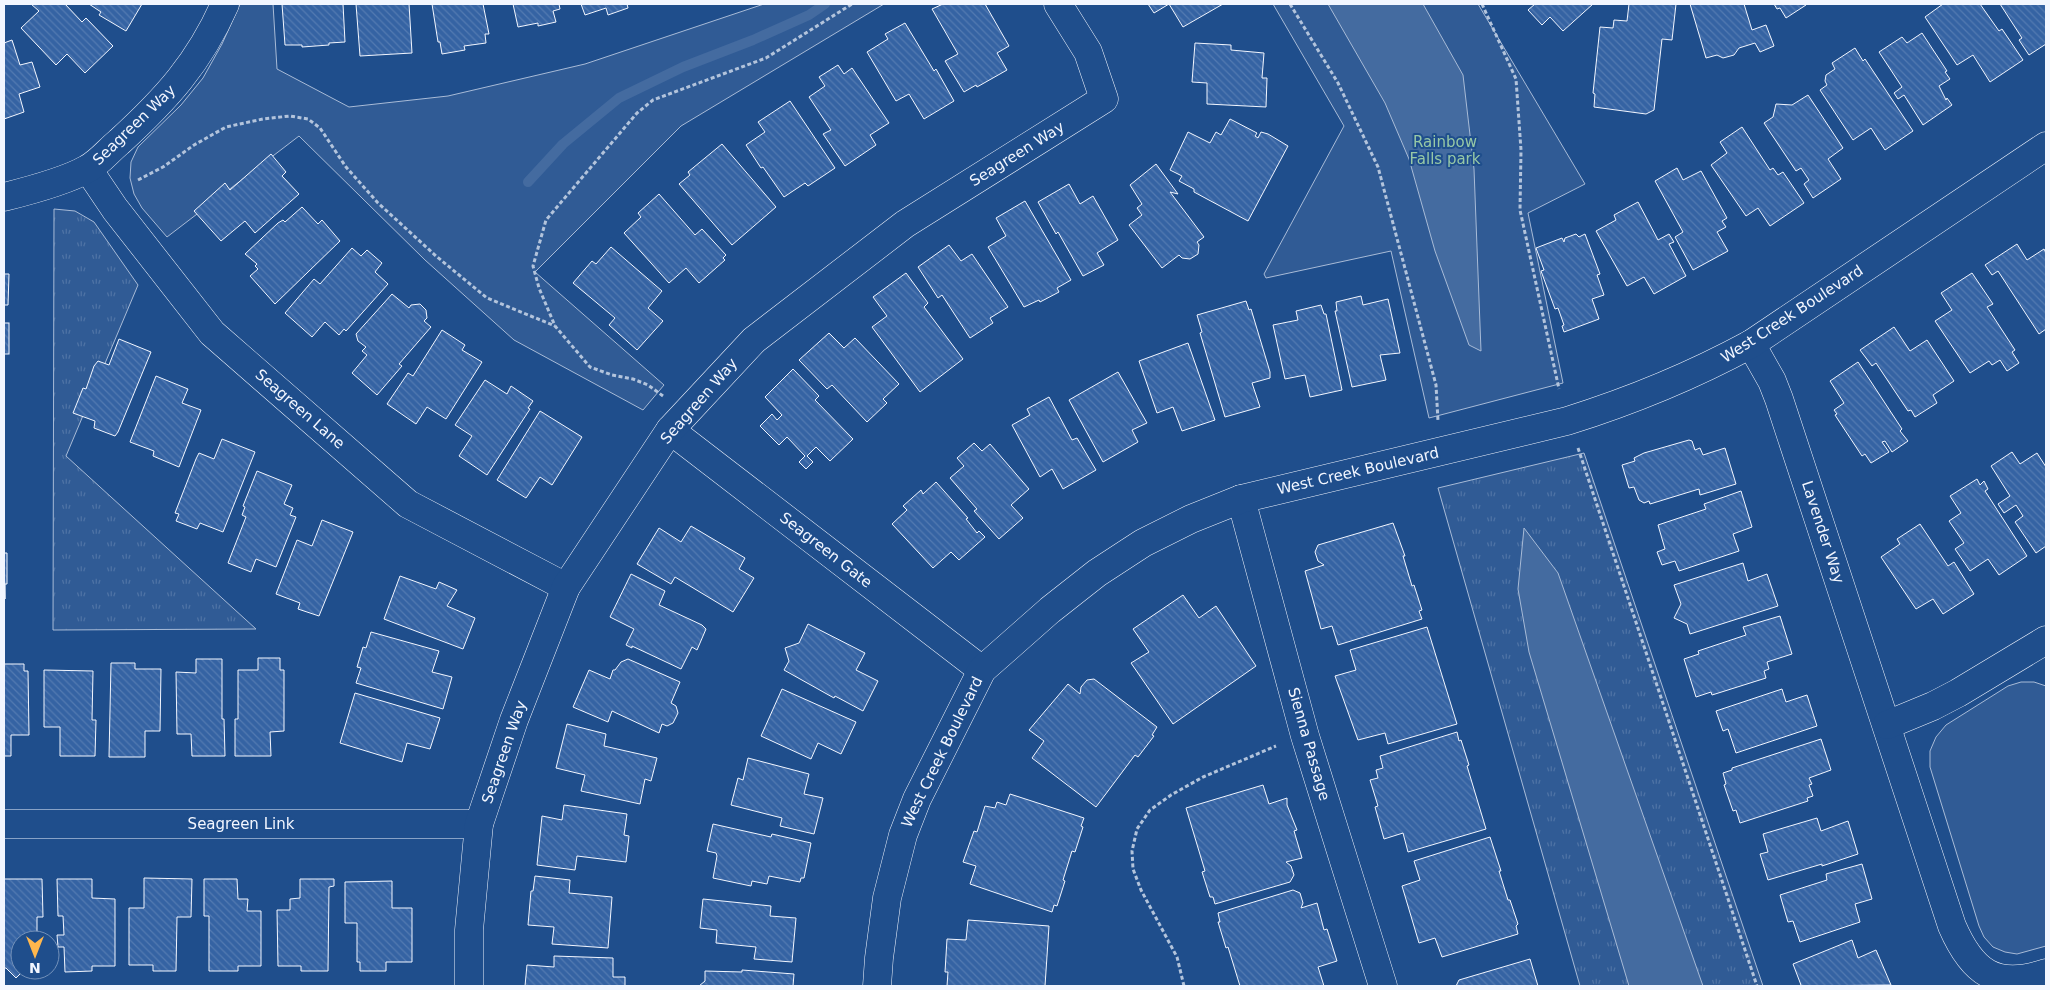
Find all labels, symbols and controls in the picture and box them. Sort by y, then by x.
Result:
street label: Seagreen Way [89,81,179,169]
street label: Seagreen Way [966,118,1068,190]
park label: Rainbow Falls park [1410,133,1481,168]
street label: West Creek Boulevard [1718,261,1866,367]
street label: Seagreen Way [657,354,741,448]
street label: Seagreen Lane [252,365,348,453]
street label: West Creek Boulevard [1275,444,1441,498]
street label: Lavender Way [1798,478,1848,586]
street label: Seagreen Gate [776,508,876,592]
street label: West Creek Boulevard [898,674,986,830]
street label: Sienna Passage [1284,685,1334,803]
street label: Seagreen Way [478,698,530,806]
street label: Seagreen Link [188,815,295,833]
north arrow [10,930,60,980]
text: N [29,960,41,976]

